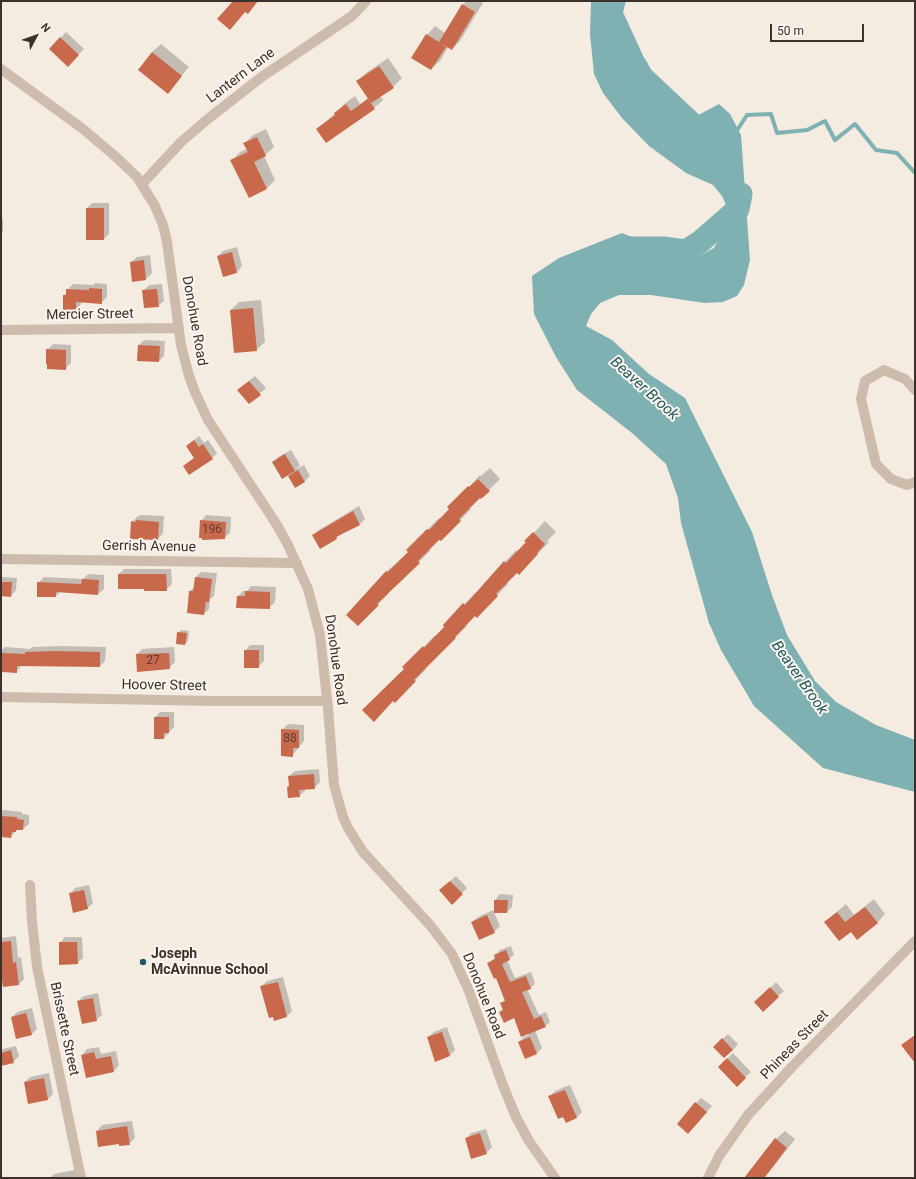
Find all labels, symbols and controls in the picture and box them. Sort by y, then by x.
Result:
north arrow [16,16,56,56]
scale bar [772,16,866,42]
text: N [38,21,53,35]
text: 50 m [777,24,804,38]
street label: Lantern Lane [204,45,278,107]
street label: Donohue Road [178,275,210,367]
street label: Mercier Street [46,306,134,324]
water label: Beaver Brook [606,354,682,424]
house number: 196 [202,523,222,537]
street label: Gerrish Avenue [102,538,196,556]
street label: Donohue Road [320,614,350,706]
water label: Beaver Brook [767,638,831,718]
house number: 27 [146,654,160,668]
street label: Hoover Street [121,677,207,695]
house number: 88 [283,732,297,746]
place label: Joseph McAvinnue School [151,946,268,978]
street label: Donohue Road [458,951,508,1041]
marker: Joseph McAvinnue School [138,957,148,967]
street label: Brissette Street [46,980,82,1078]
street label: Phineas Street [758,1007,832,1083]

